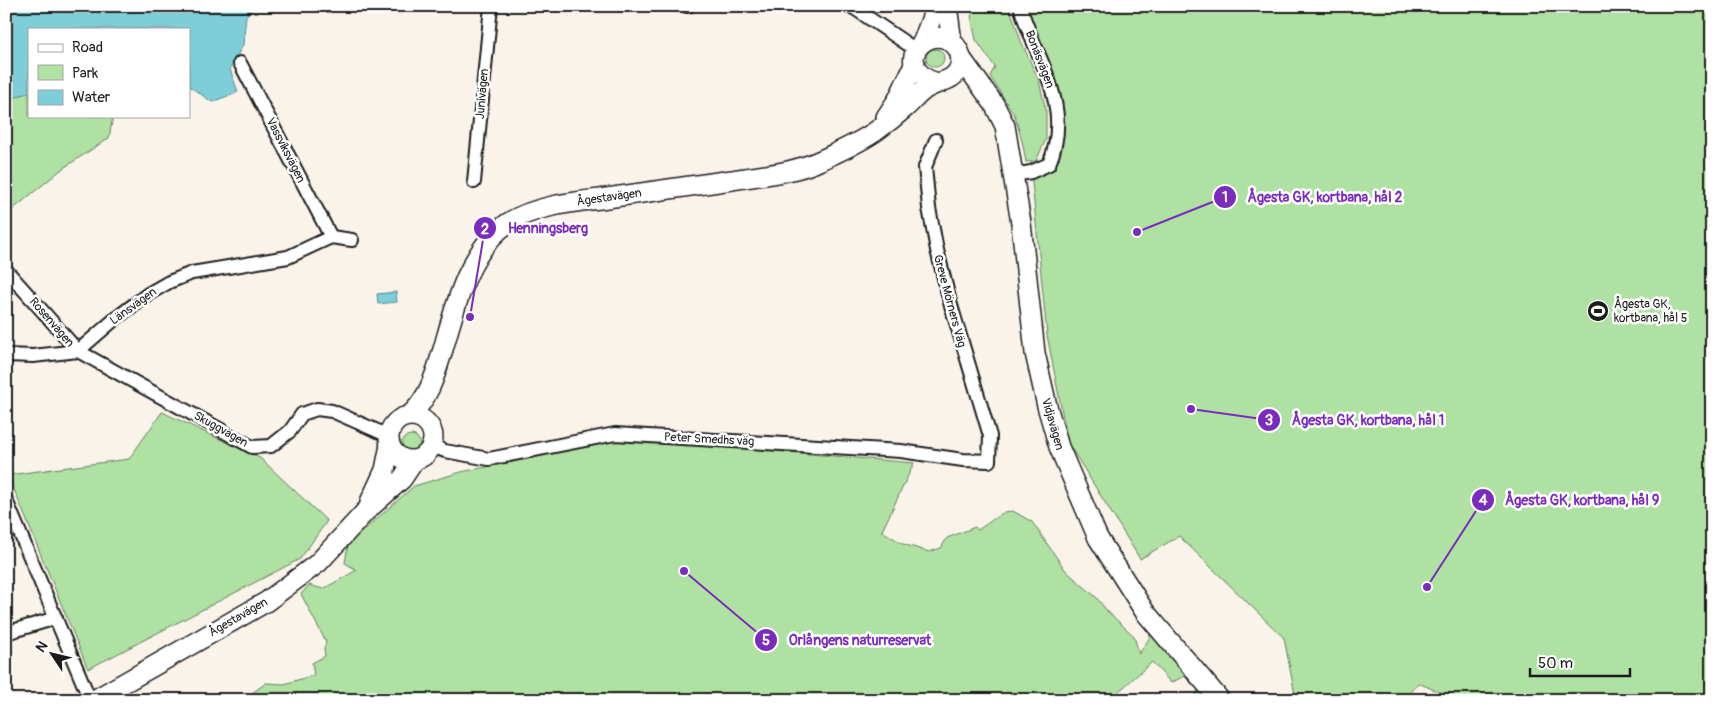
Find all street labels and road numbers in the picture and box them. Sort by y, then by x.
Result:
street label: Bonäsvägen [1022,28,1057,90]
street label: Junivägen [473,68,492,120]
street label: Vassviksvägen [263,115,308,185]
street label: Ågestavägen [575,184,643,209]
street label: Greve Mörners Väg [930,253,969,349]
street label: Länsvägen [107,284,160,328]
street label: Rosenvägen [26,294,77,350]
street label: Vidjavägen [1038,397,1067,452]
street label: Skuggvägen [191,408,251,451]
street label: Peter Smedhs väg [663,430,754,449]
street label: Ågestavägen [206,594,271,640]

